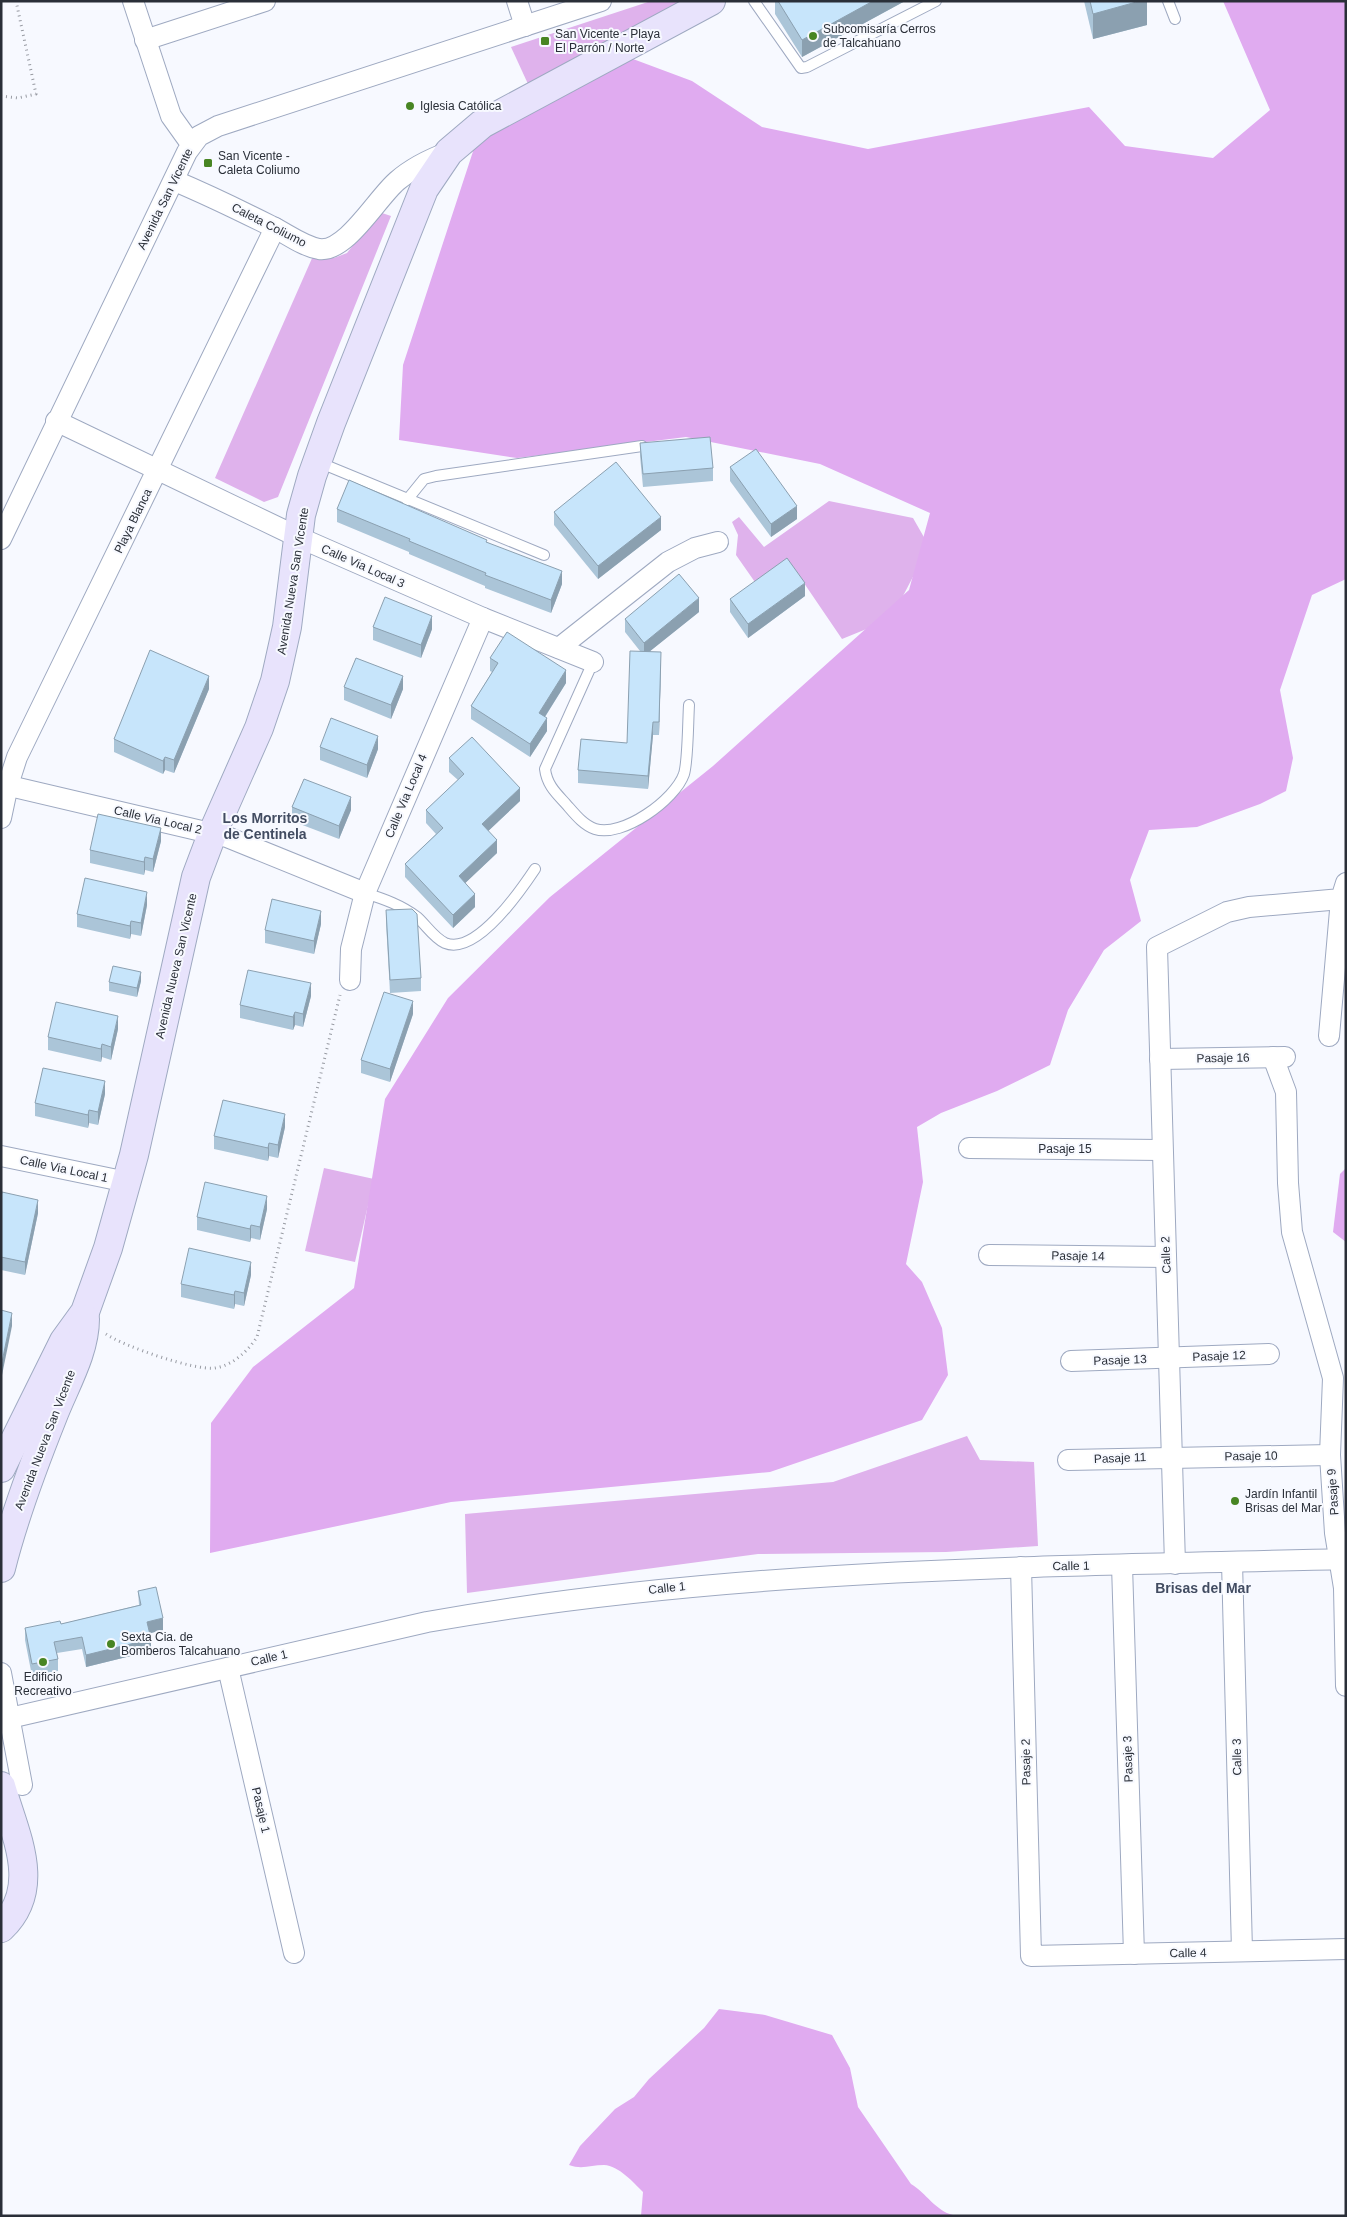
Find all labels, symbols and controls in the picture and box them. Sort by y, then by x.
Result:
place label: Subcomisaría Cerros de Talcahuano [823,22,936,50]
place label: San Vicente - Playa El Parrón / Norte [555,27,661,55]
marker: Subcomisaría Cerros de Talcahuano [807,30,819,42]
marker: San Vicente - Playa El Parrón / Norte [539,35,551,47]
place label: Iglesia Católica [420,99,502,113]
marker: Iglesia Católica [404,100,416,112]
street label: Avenida San Vicente [134,146,196,252]
place label: San Vicente - Caleta Coliumo [218,149,300,177]
marker: San Vicente - Caleta Coliumo [202,157,214,169]
street label: Caleta Coliumo [229,200,309,250]
street label: Playa Blanca [111,486,155,556]
street label: Avenida Nueva San Vicente [274,506,312,656]
street label: Calle Via Local 3 [319,541,407,591]
street label: Calle Via Local 4 [382,752,430,840]
street label: Calle Via Local 2 [113,803,204,837]
district label: Los Morritos de Centinela [223,810,308,842]
street label: Avenida Nueva San Vicente [152,892,200,1040]
street label: Pasaje 16 [1196,1051,1250,1065]
street label: Pasaje 15 [1038,1142,1092,1156]
street label: Calle Via Local 1 [19,1153,110,1185]
street label: Calle 2 [1158,1236,1174,1274]
street label: Pasaje 14 [1051,1249,1105,1263]
street label: Pasaje 12 [1192,1348,1246,1364]
street label: Pasaje 13 [1093,1352,1147,1368]
street label: Avenida Nueva San Vicente [12,1368,78,1512]
street label: Pasaje 10 [1224,1449,1278,1463]
street label: Pasaje 11 [1094,1450,1147,1466]
street label: Pasaje 9 [1324,1468,1342,1516]
place label: Jardín Infantil Brisas del Mar [1245,1487,1322,1515]
marker: Jardín Infantil Brisas del Mar [1229,1495,1241,1507]
street label: Calle 1 [1052,1559,1090,1573]
street label: Calle 1 [648,1579,687,1597]
district label: Brisas del Mar [1155,1580,1251,1596]
place label: Sexta Cia. de Bomberos Talcahuano [121,1630,241,1658]
marker: Sexta Cia. de Bomberos Talcahuano [105,1638,117,1650]
street label: Calle 1 [249,1647,289,1669]
marker: Edificio Recreativo [37,1656,49,1668]
place label: Edificio Recreativo [14,1670,72,1698]
street label: Pasaje 3 [1120,1735,1136,1783]
street label: Pasaje 2 [1019,1738,1033,1785]
street label: Calle 3 [1230,1738,1244,1776]
street label: Pasaje 1 [249,1786,273,1835]
street label: Calle 4 [1169,1946,1207,1960]

